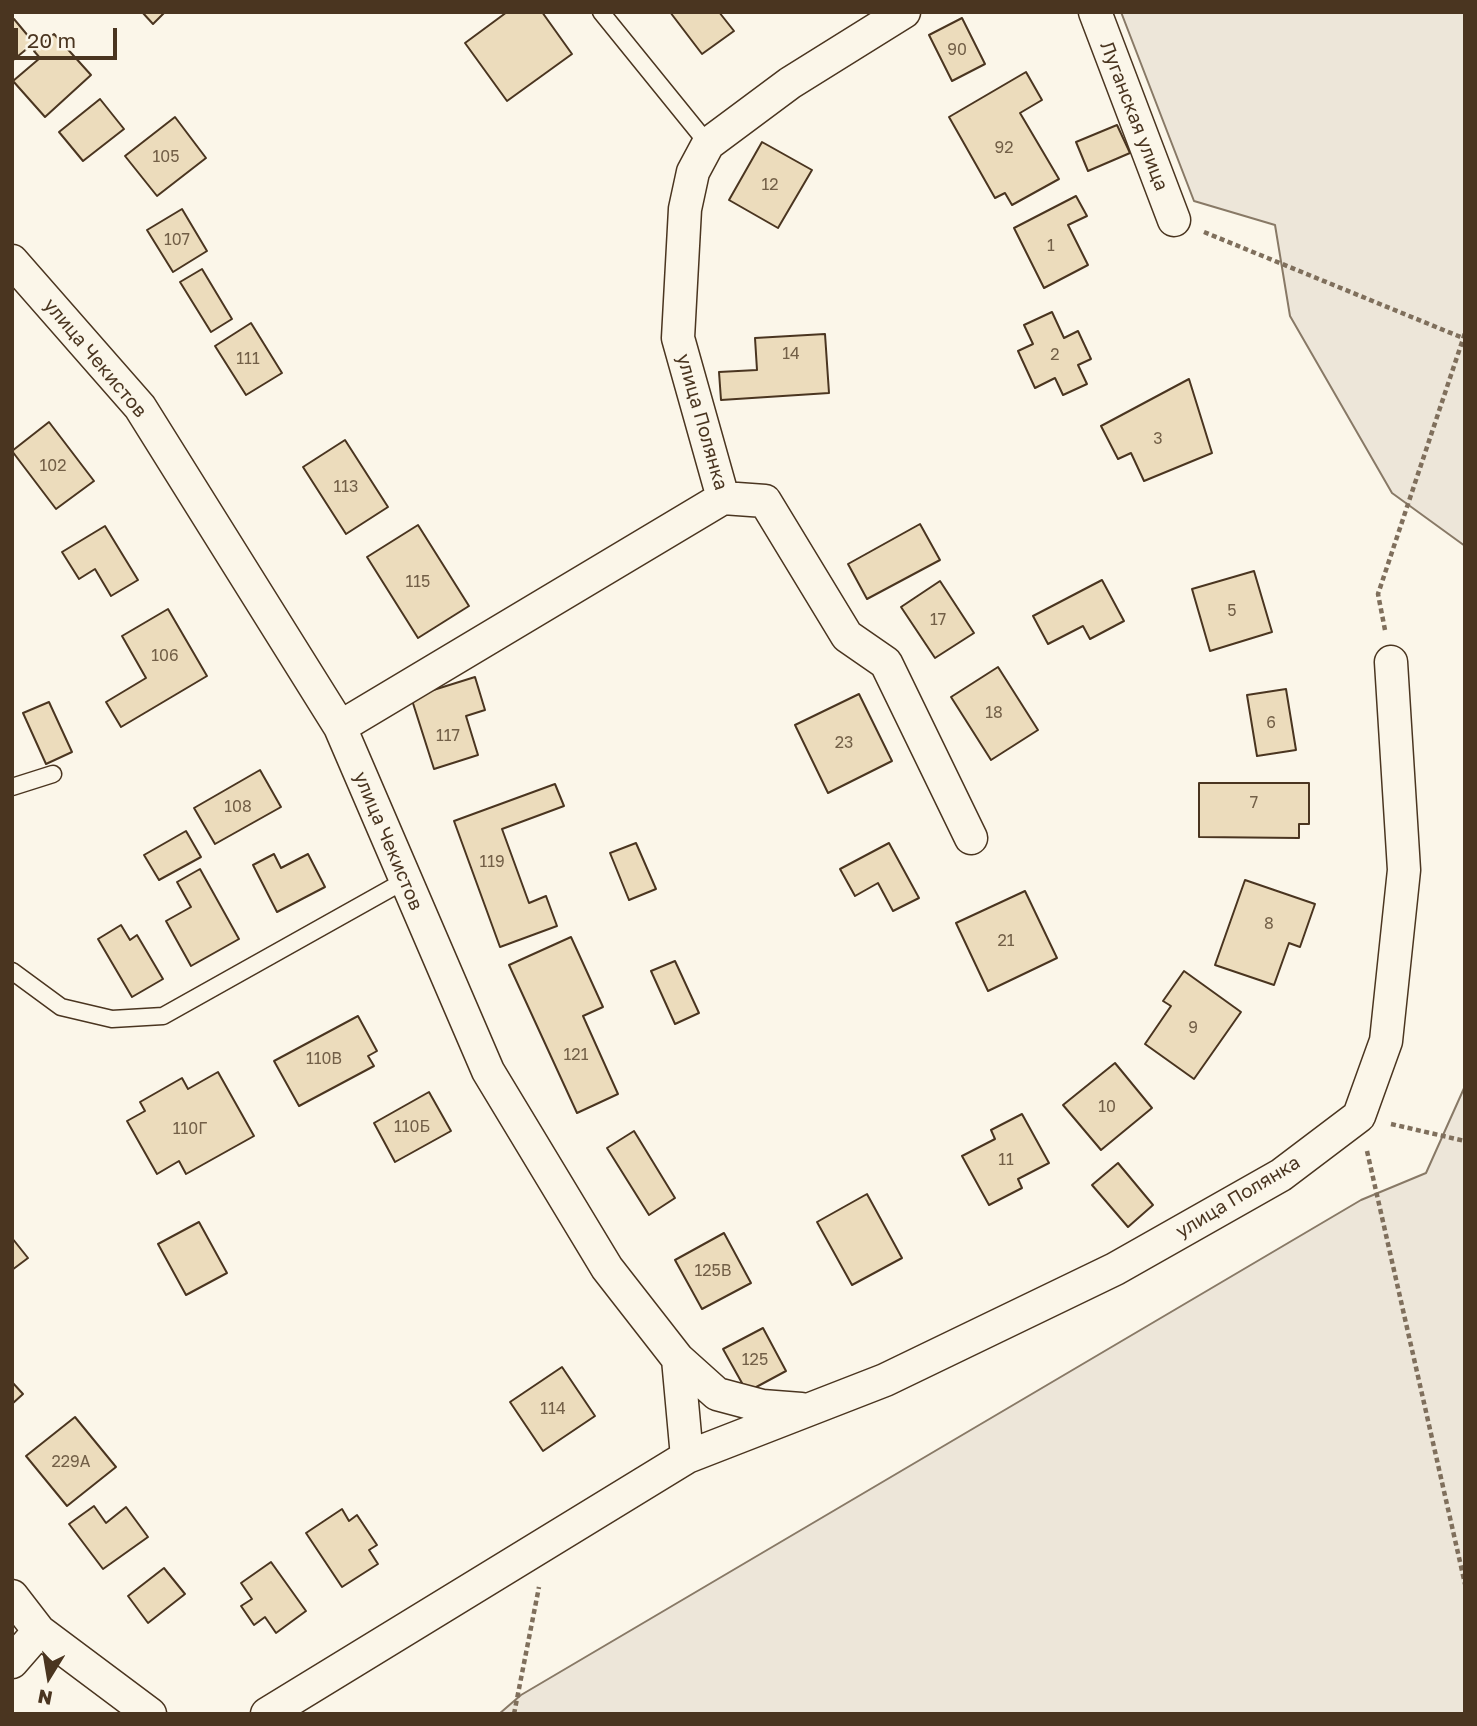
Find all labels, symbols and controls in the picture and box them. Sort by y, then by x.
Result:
scale bar [18,14,121,58]
text: 20 m [27,27,76,53]
street label: Луганская улица [1095,38,1173,194]
house number: 90 [947,40,967,60]
house number: 92 [995,138,1013,158]
house number: 105 [153,147,179,167]
house number: 12 [761,175,779,195]
house number: 107 [164,230,190,250]
house number: 1 [1047,236,1055,256]
street label: улица Чекистов [39,294,151,422]
house number: 14 [782,344,800,364]
house number: 2 [1050,345,1060,365]
house number: 111 [236,349,260,369]
street label: улица Полянка [672,351,732,493]
house number: 3 [1153,429,1163,449]
house number: 102 [40,456,66,476]
house number: 113 [334,477,358,497]
house number: 115 [406,572,430,592]
house number: 5 [1227,601,1237,621]
house number: 17 [930,610,946,630]
house number: 106 [151,646,179,666]
house number: 18 [985,703,1003,723]
house number: 6 [1266,713,1276,733]
house number: 117 [436,726,460,746]
house number: 23 [835,733,853,753]
street label: улица Чекистов [349,768,427,914]
house number: 7 [1250,793,1258,813]
house number: 108 [224,797,252,817]
house number: 119 [479,852,505,872]
house number: 8 [1264,914,1274,934]
house number: 21 [997,931,1015,951]
house number: 9 [1188,1018,1198,1038]
house number: 121 [564,1045,588,1065]
house number: 110В [306,1049,342,1069]
house number: 10 [1098,1097,1116,1117]
house number: 110Б [394,1117,430,1137]
house number: 110Г [173,1119,207,1139]
house number: 11 [998,1150,1014,1170]
street label: улица Полянка [1172,1151,1304,1243]
house number: 125В [694,1261,732,1281]
house number: 125 [742,1350,768,1370]
house number: 114 [540,1399,566,1419]
house number: 229А [52,1452,90,1472]
north arrow [14,1642,84,1712]
text: N [36,1685,54,1711]

